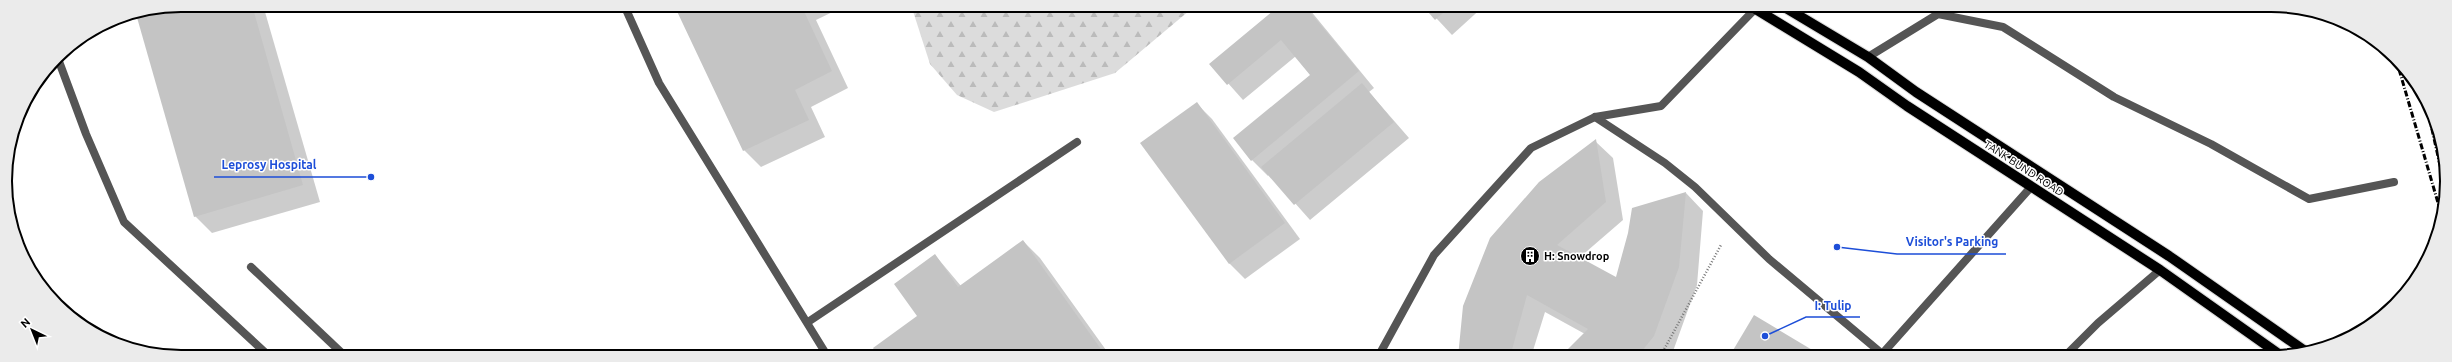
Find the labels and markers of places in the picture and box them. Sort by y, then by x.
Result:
callout: Leprosy Hospital [214,153,325,177]
callout: Visitor's Parking [1897,230,2006,254]
building icon: H: Snowdrop [1519,245,1541,267]
place label: H: Snowdrop [1544,250,1610,262]
callout: I: Tulip [1806,293,1860,317]

